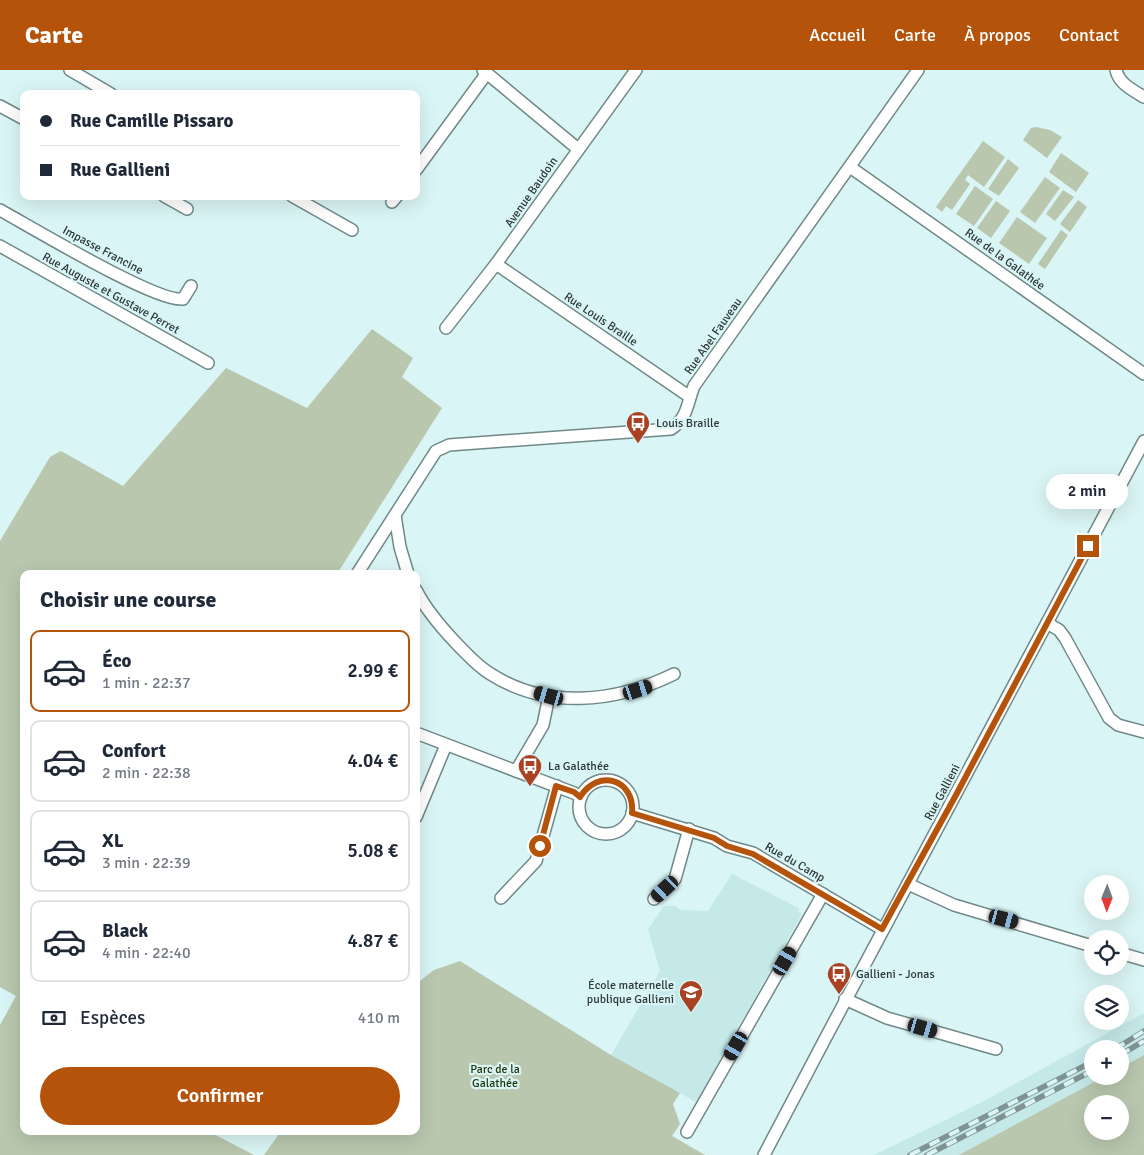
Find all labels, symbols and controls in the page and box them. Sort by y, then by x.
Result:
text: Carte [25,20,83,50]
text: Accueil [809,24,866,46]
text: Carte [894,24,936,46]
text: À propos [964,24,1031,46]
text: Contact [1059,24,1119,46]
text: Rue Camille Pissaro [70,109,233,133]
street label: Avenue Baudoin [502,154,561,230]
text: Rue Gallieni [70,158,170,182]
street label: Impasse Francine [60,223,146,278]
street label: Rue de la Galathée [962,225,1048,294]
street label: Rue Auguste et Gustave Perret [40,249,182,337]
street label: Rue Louis Braille [561,289,640,350]
street label: Rue Abel Fauveau [681,295,745,378]
bus stop icon: Louis Braille [625,410,651,444]
place label: Louis Braille [656,416,719,431]
callout: 2 min [1047,474,1129,508]
text: 2 min [1068,481,1106,501]
route end [1077,535,1099,557]
text: Choisir une course [40,586,216,613]
icon: car [42,649,87,694]
text: Éco [102,649,132,673]
text: 2.99 € [348,659,398,683]
text: 1 min · 22:37 [102,673,191,693]
car [621,678,654,702]
car [532,685,565,707]
icon: car [42,739,87,784]
text: Confort [102,739,166,763]
text: 4.04 € [348,749,398,773]
bus stop icon: La Galathée [517,753,543,787]
place label: La Galathée [548,759,609,774]
street label: Rue Gallieni [921,761,964,823]
text: 2 min · 22:38 [102,763,191,783]
icon: car [42,829,87,874]
text: XL [102,829,124,853]
route start [529,835,551,857]
text: 5.08 € [348,839,398,863]
street label: Rue du Camp [762,839,827,886]
text: 3 min · 22:39 [102,853,191,873]
car [648,873,681,905]
north arrow [1084,875,1129,920]
map controls [1084,875,1129,1140]
car [987,908,1020,930]
icon: car [42,919,87,964]
text: Black [102,919,148,943]
text: 4.87 € [348,929,398,953]
button: locate [1084,930,1129,975]
text: 4 min · 22:40 [102,943,191,963]
car [771,944,798,978]
bus stop icon: Gallieni - Jonas [826,961,852,995]
place label: Gallieni - Jonas [856,967,935,982]
place label: École maternelle publique Gallieni [587,978,674,1007]
school or university icon: École maternelle publique Gallieni [678,979,704,1013]
button: layers [1084,985,1129,1030]
icon: cash [40,1004,68,1032]
text: Espèces [80,1006,145,1030]
text: 410 m [358,1008,400,1028]
car [906,1017,939,1039]
car [722,1029,749,1063]
button: + [1084,1040,1129,1085]
park label: Parc de la Galathée [470,1062,520,1091]
button: Confirmer [40,1067,400,1125]
button: − [1084,1095,1129,1140]

